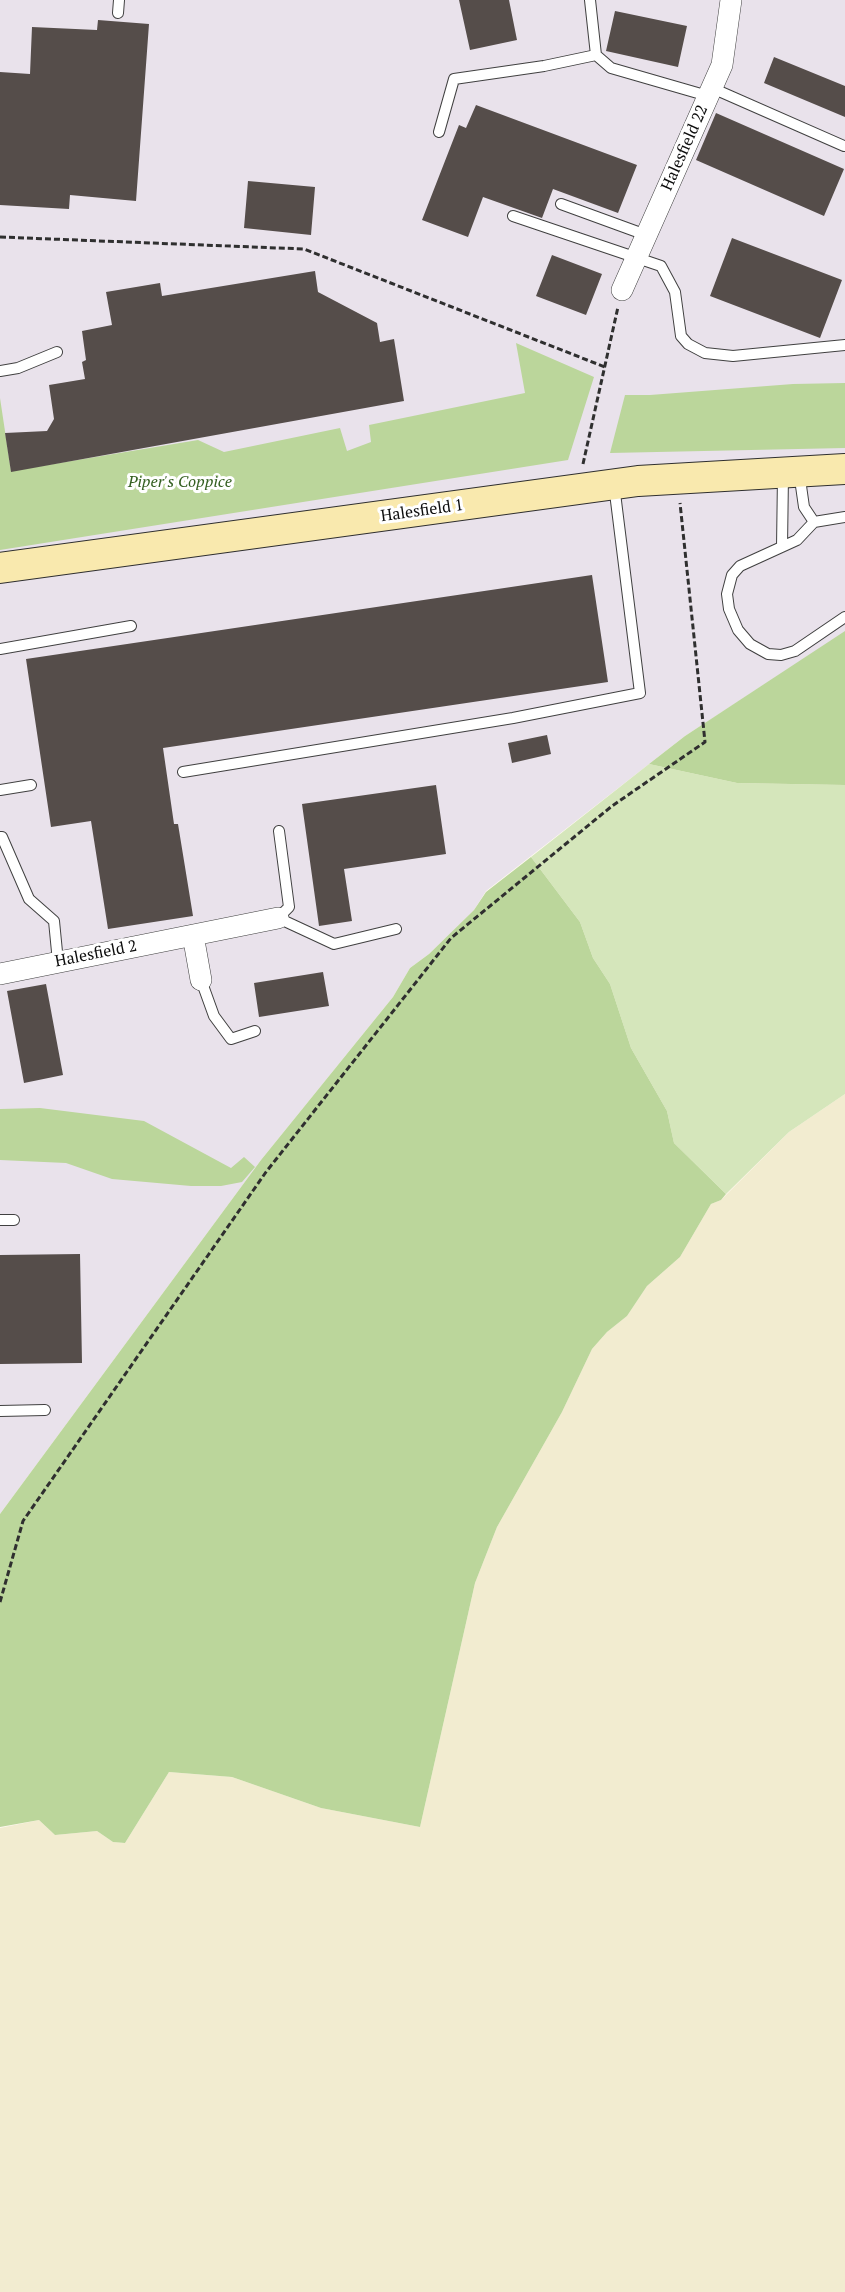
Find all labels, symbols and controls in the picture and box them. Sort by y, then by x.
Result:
street label: Halesfield 22 [658,102,712,194]
park label: Piper's Coppice [128,472,232,492]
street label: Halesfield 1 [379,496,465,526]
street label: Halesfield 2 [53,937,139,971]

